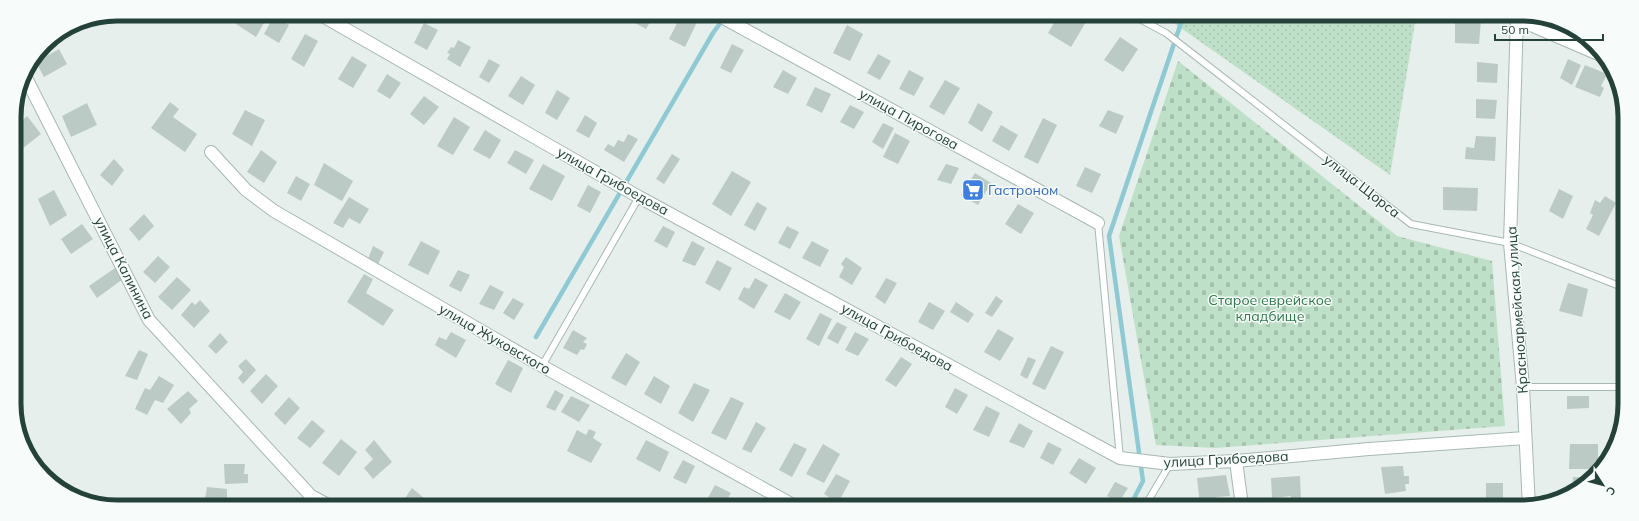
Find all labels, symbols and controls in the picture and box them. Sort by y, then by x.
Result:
scale bar [1495,16,1603,42]
text: 50 m [1501,22,1529,37]
street label: улица Пирогова [856,84,962,154]
street label: улица Грибоедова [554,143,672,219]
street label: улица Щорса [1320,150,1404,222]
supermarket icon: Гастроном [960,177,986,203]
place label: Гастроном [988,181,1058,199]
street label: улица Калинина [90,214,158,322]
street label: Красноармейская улица [1502,226,1532,394]
park label: Старое еврейское кладбище [1208,291,1332,325]
street label: улица Грибоедова [838,299,956,375]
street label: улица Жуковского [436,300,554,378]
street label: улица Грибоедова [1163,447,1289,471]
north arrow [1583,465,1623,505]
text: С [1603,484,1619,498]

